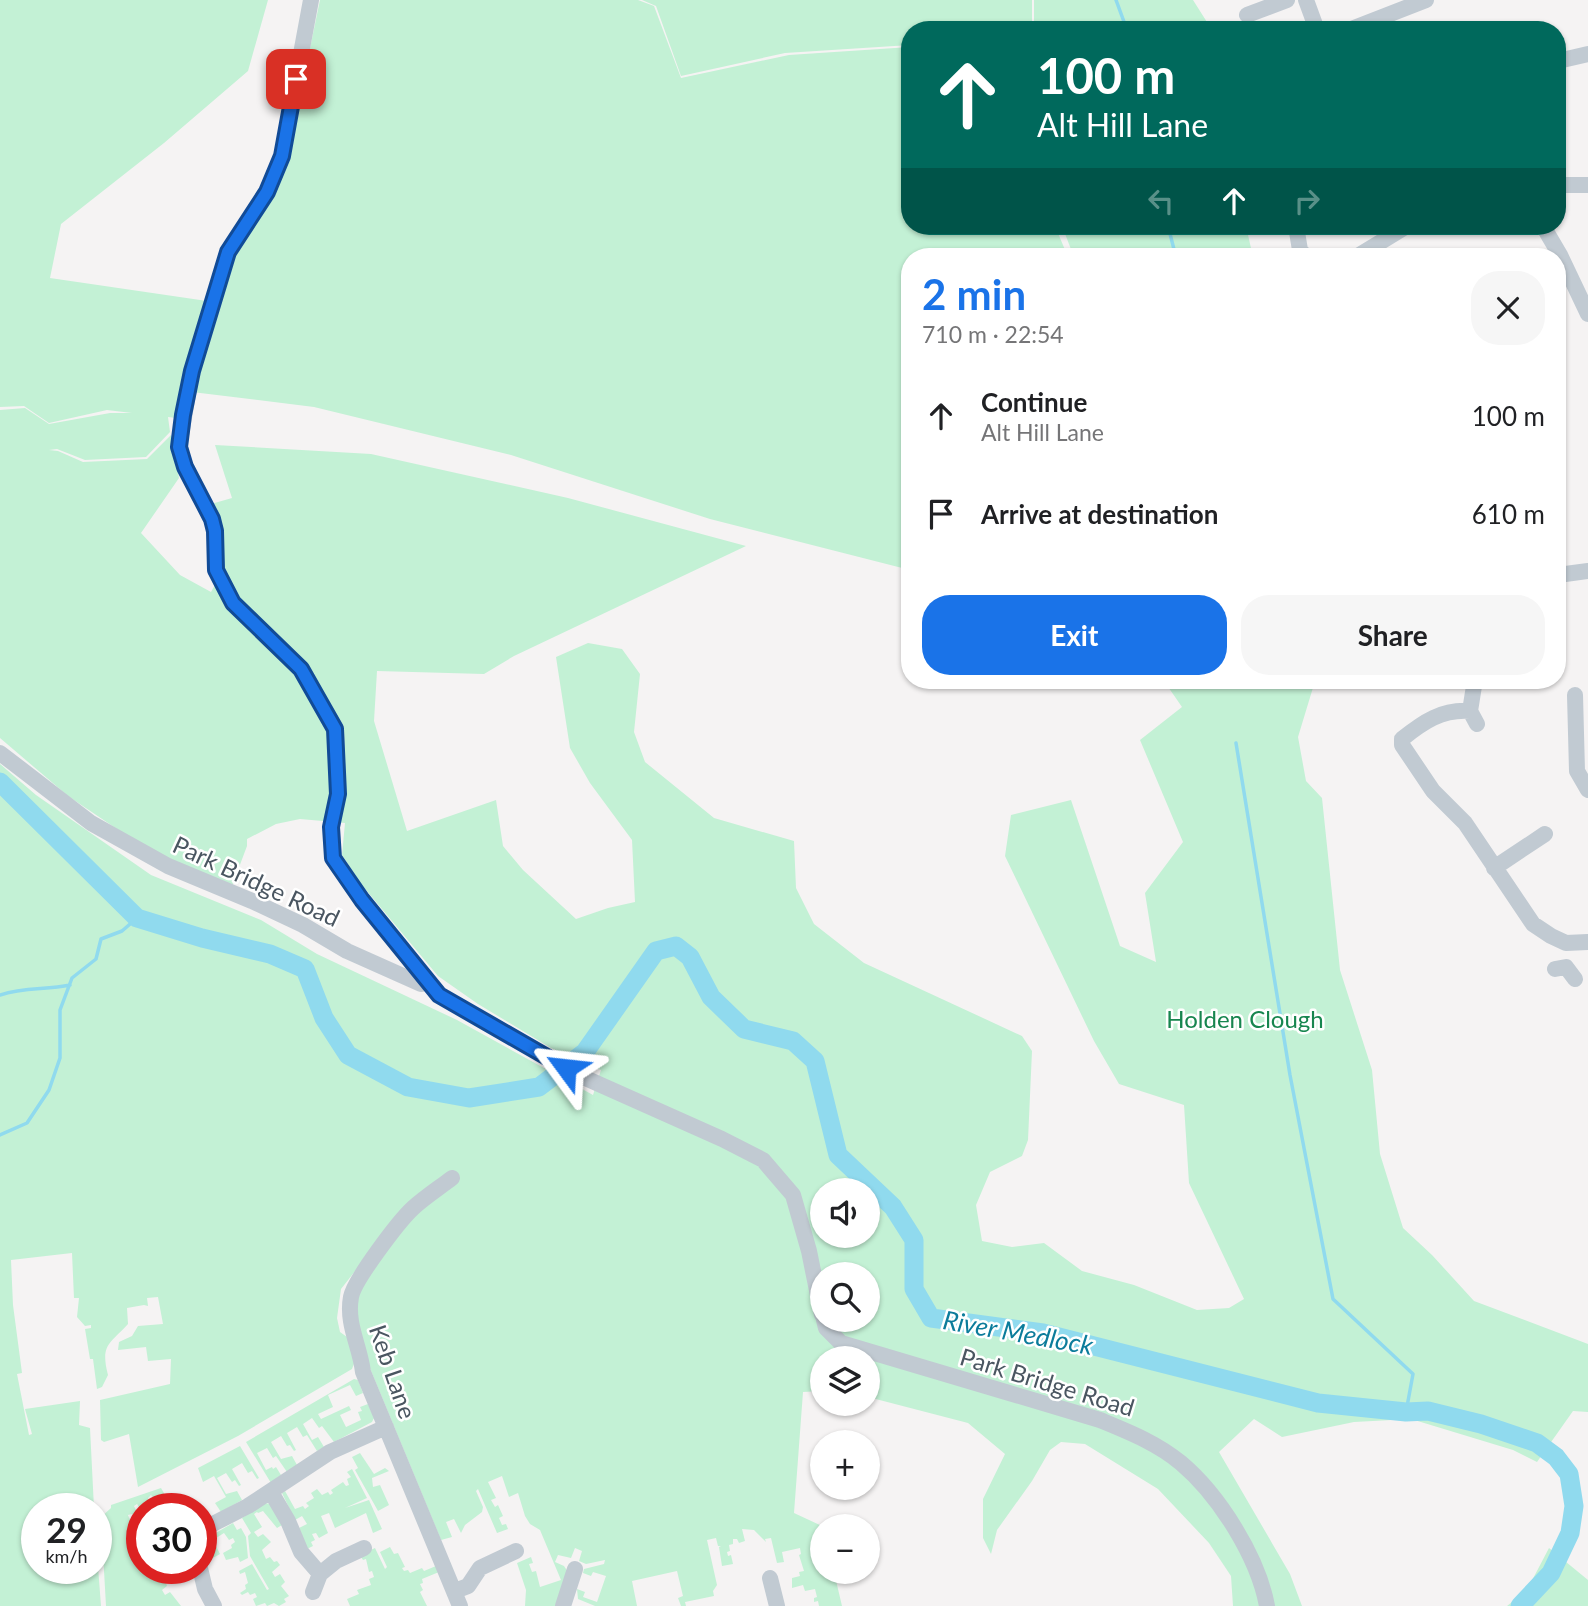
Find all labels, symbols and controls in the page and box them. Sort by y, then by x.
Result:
text: 100 m [1037,46,1175,104]
pin [266,49,326,109]
icon: ahead [922,49,1013,140]
icon: arrive [277,60,315,98]
text: Alt Hill Lane [1037,105,1208,144]
icon: left [1142,182,1180,220]
icon: ahead [1215,182,1253,220]
icon: right [1288,182,1326,220]
text: 2 min [922,269,1026,319]
button: close [1471,271,1545,345]
text: 710 m · 22:54 [922,320,1064,348]
text: Continue [981,386,1087,418]
icon: ahead [922,397,960,435]
text: 100 m [1472,400,1545,432]
text: Alt Hill Lane [981,418,1104,446]
icon: arrive [922,495,960,533]
text: Arrive at destination [981,498,1218,530]
text: 610 m [1472,498,1545,530]
button: Exit [922,595,1227,675]
button: Share [1241,595,1545,675]
street label: Park Bridge Road [169,829,345,932]
park label: Holden Clough [1166,1004,1324,1033]
position arrow [529,1031,603,1105]
map controls [810,1178,880,1584]
button: sound [810,1178,880,1248]
button: search [810,1262,880,1332]
water label: River Medlock [941,1303,1096,1361]
street label: Keb Lane [364,1321,423,1422]
street label: Park Bridge Road [957,1341,1138,1422]
button: layers [810,1346,880,1416]
button: + [810,1430,880,1500]
speed limit sign: 30 [126,1493,217,1584]
text: 29 [46,1508,87,1550]
button: − [810,1514,880,1584]
text: km/h [45,1545,88,1567]

